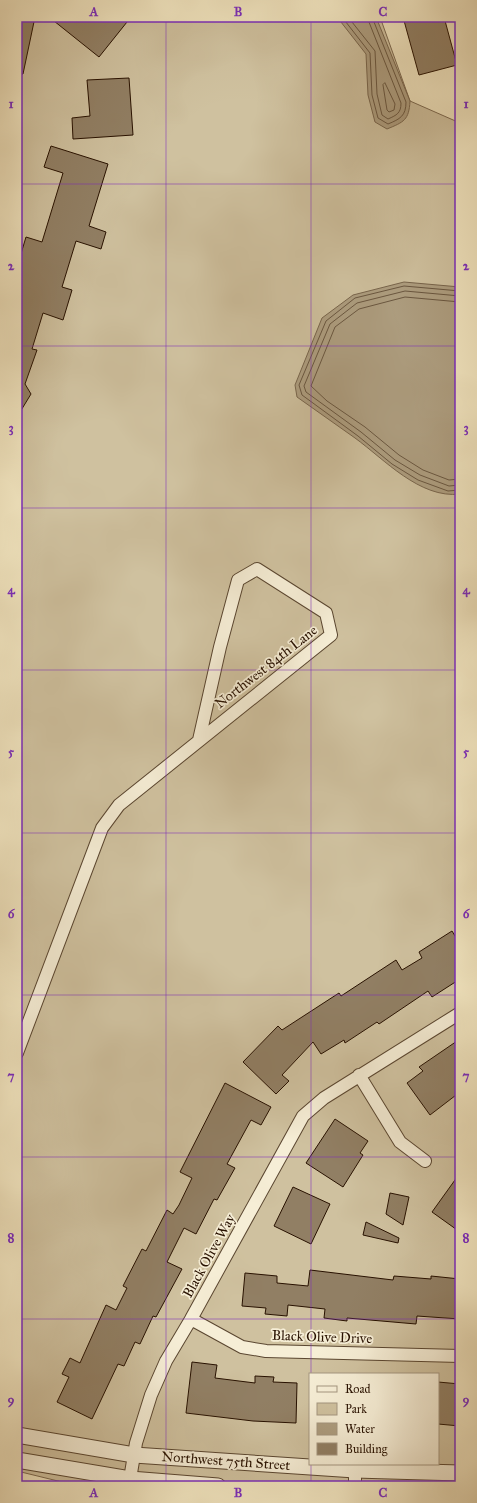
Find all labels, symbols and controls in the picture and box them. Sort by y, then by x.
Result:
text: A [89,4,99,20]
text: B [234,4,243,20]
text: C [379,4,388,20]
text: 1 [8,96,14,112]
text: 1 [463,96,469,112]
text: 2 [8,258,15,274]
text: 2 [463,258,470,274]
text: 3 [8,420,14,436]
text: 3 [463,420,469,436]
text: 4 [7,582,15,598]
text: 4 [462,582,470,598]
street label: Northwest 84th Lane [211,622,321,712]
text: 5 [8,744,15,760]
text: 5 [463,744,470,760]
text: 6 [8,906,16,922]
text: 6 [463,906,471,922]
text: 7 [8,1068,15,1084]
text: 7 [463,1068,470,1084]
street label: Black Olive Way [179,1211,239,1301]
text: 8 [8,1230,15,1246]
text: 8 [463,1230,470,1246]
street label: Black Olive Drive [272,1327,373,1347]
legend [309,1373,439,1465]
text: Road [345,1382,371,1396]
text: 9 [8,1392,15,1408]
text: 9 [463,1392,470,1408]
text: Park [345,1402,367,1416]
text: Water [345,1422,375,1436]
text: Building [345,1442,388,1457]
street label: Northwest 75th Street [161,1448,291,1474]
text: A [89,1485,99,1501]
text: B [234,1485,243,1501]
text: C [379,1485,388,1501]

